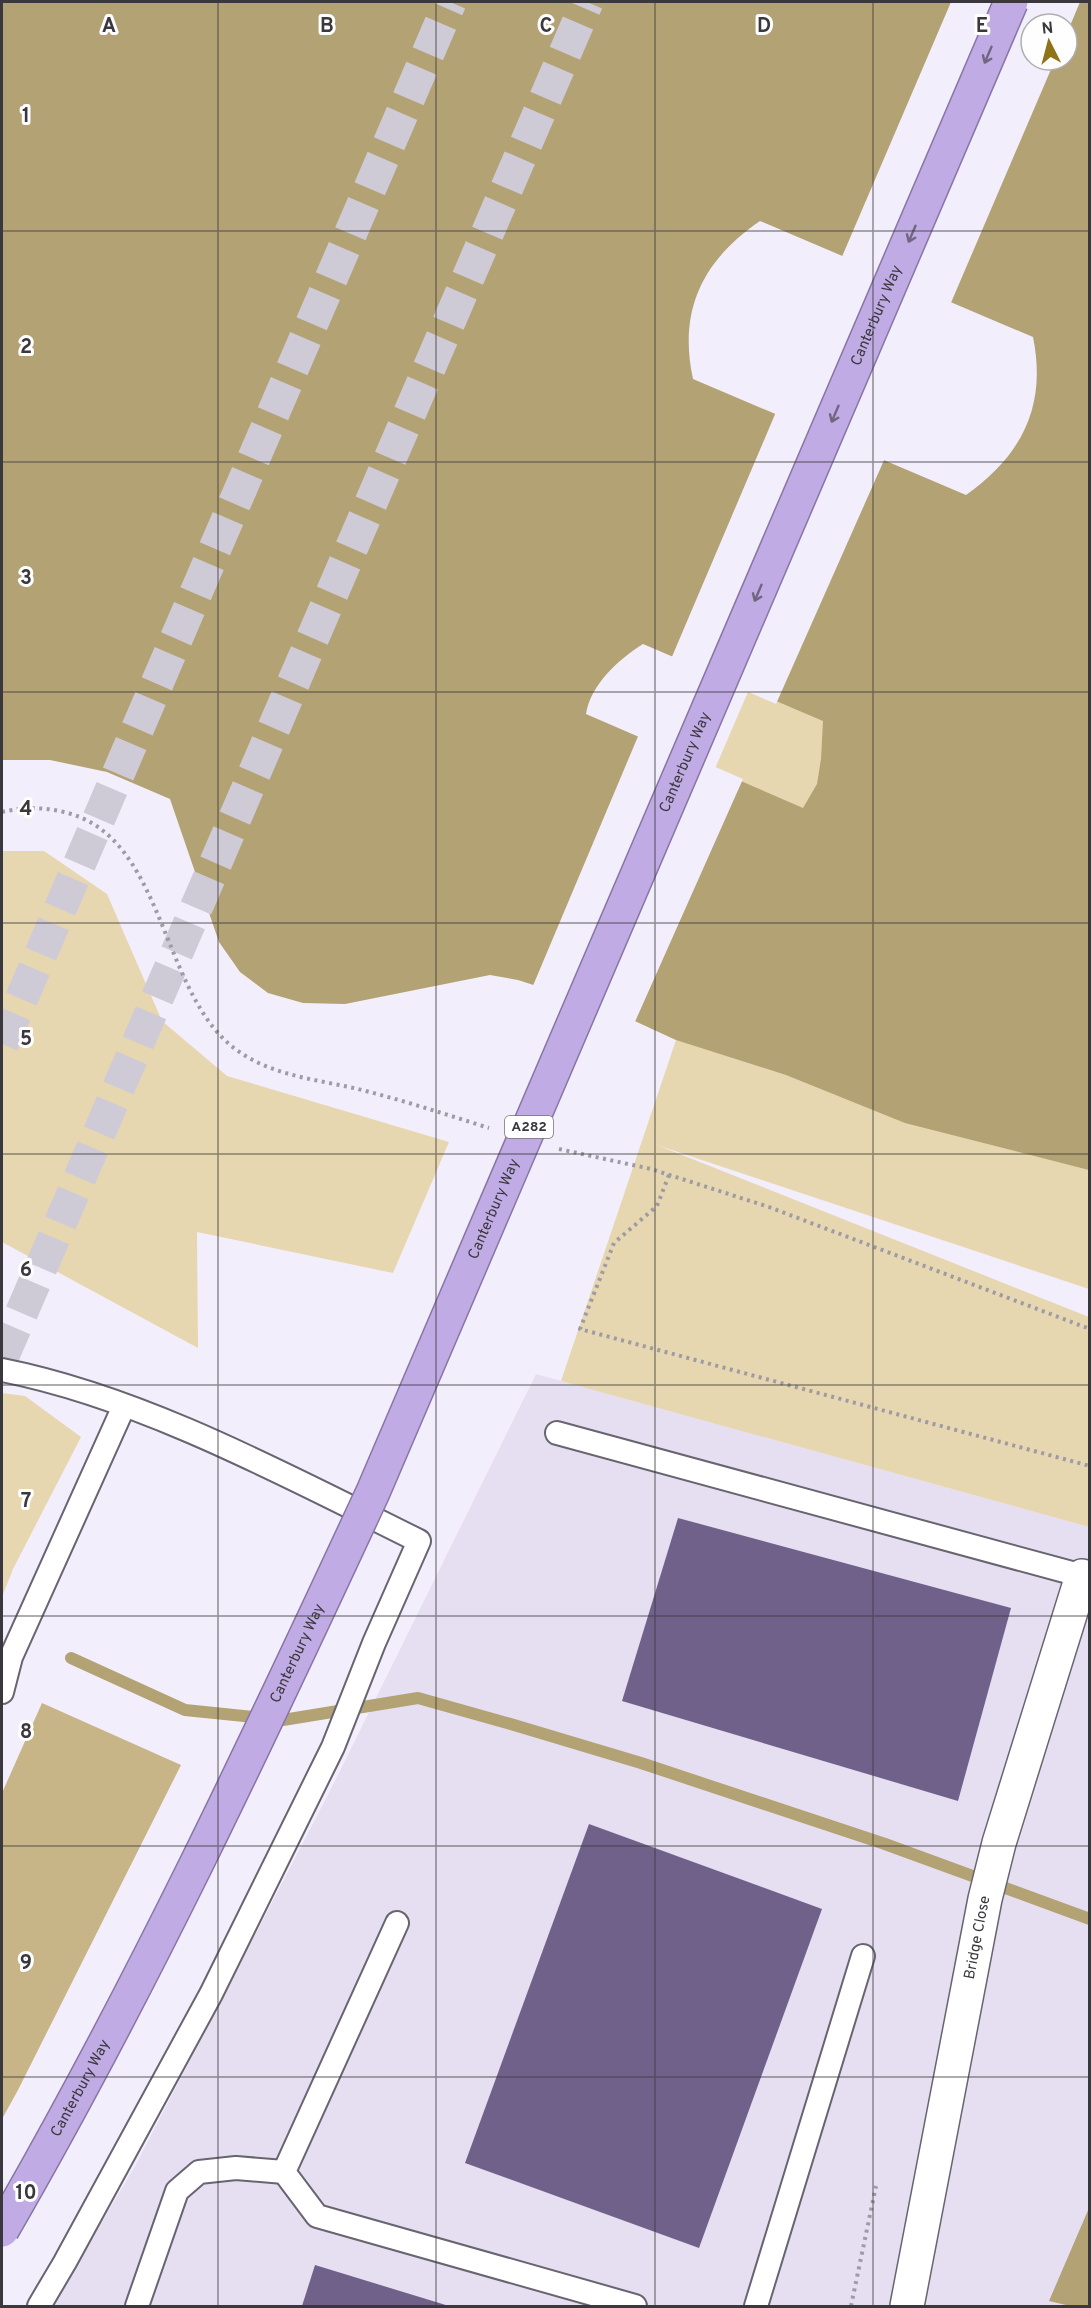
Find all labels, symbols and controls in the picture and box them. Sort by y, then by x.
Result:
north arrow [1019,12,1079,72]
text: A [102,14,116,40]
text: B [320,14,334,40]
text: C [540,14,552,40]
text: D [757,14,771,40]
text: E [976,14,988,40]
text: N [1041,19,1054,40]
one-way arrow [982,46,994,64]
text: 1 [22,104,30,130]
one-way arrow [905,225,917,243]
street label: Canterbury Way [847,262,907,369]
text: 2 [20,335,32,361]
one-way arrow [829,404,840,422]
text: 3 [20,566,32,592]
one-way arrow [752,583,763,602]
street label: Canterbury Way [655,709,715,816]
text: 4 [20,797,32,823]
text: 5 [20,1027,32,1053]
road number: A282 [505,1116,553,1138]
street label: Canterbury Way [464,1156,524,1262]
text: 6 [20,1258,32,1284]
text: 7 [21,1489,31,1515]
street label: Canterbury Way [266,1601,329,1706]
text: 8 [20,1720,32,1746]
street label: Bridge Close [960,1894,995,1981]
text: 9 [20,1951,32,1977]
street label: Canterbury Way [47,2036,115,2140]
text: 10 [15,2181,37,2207]

